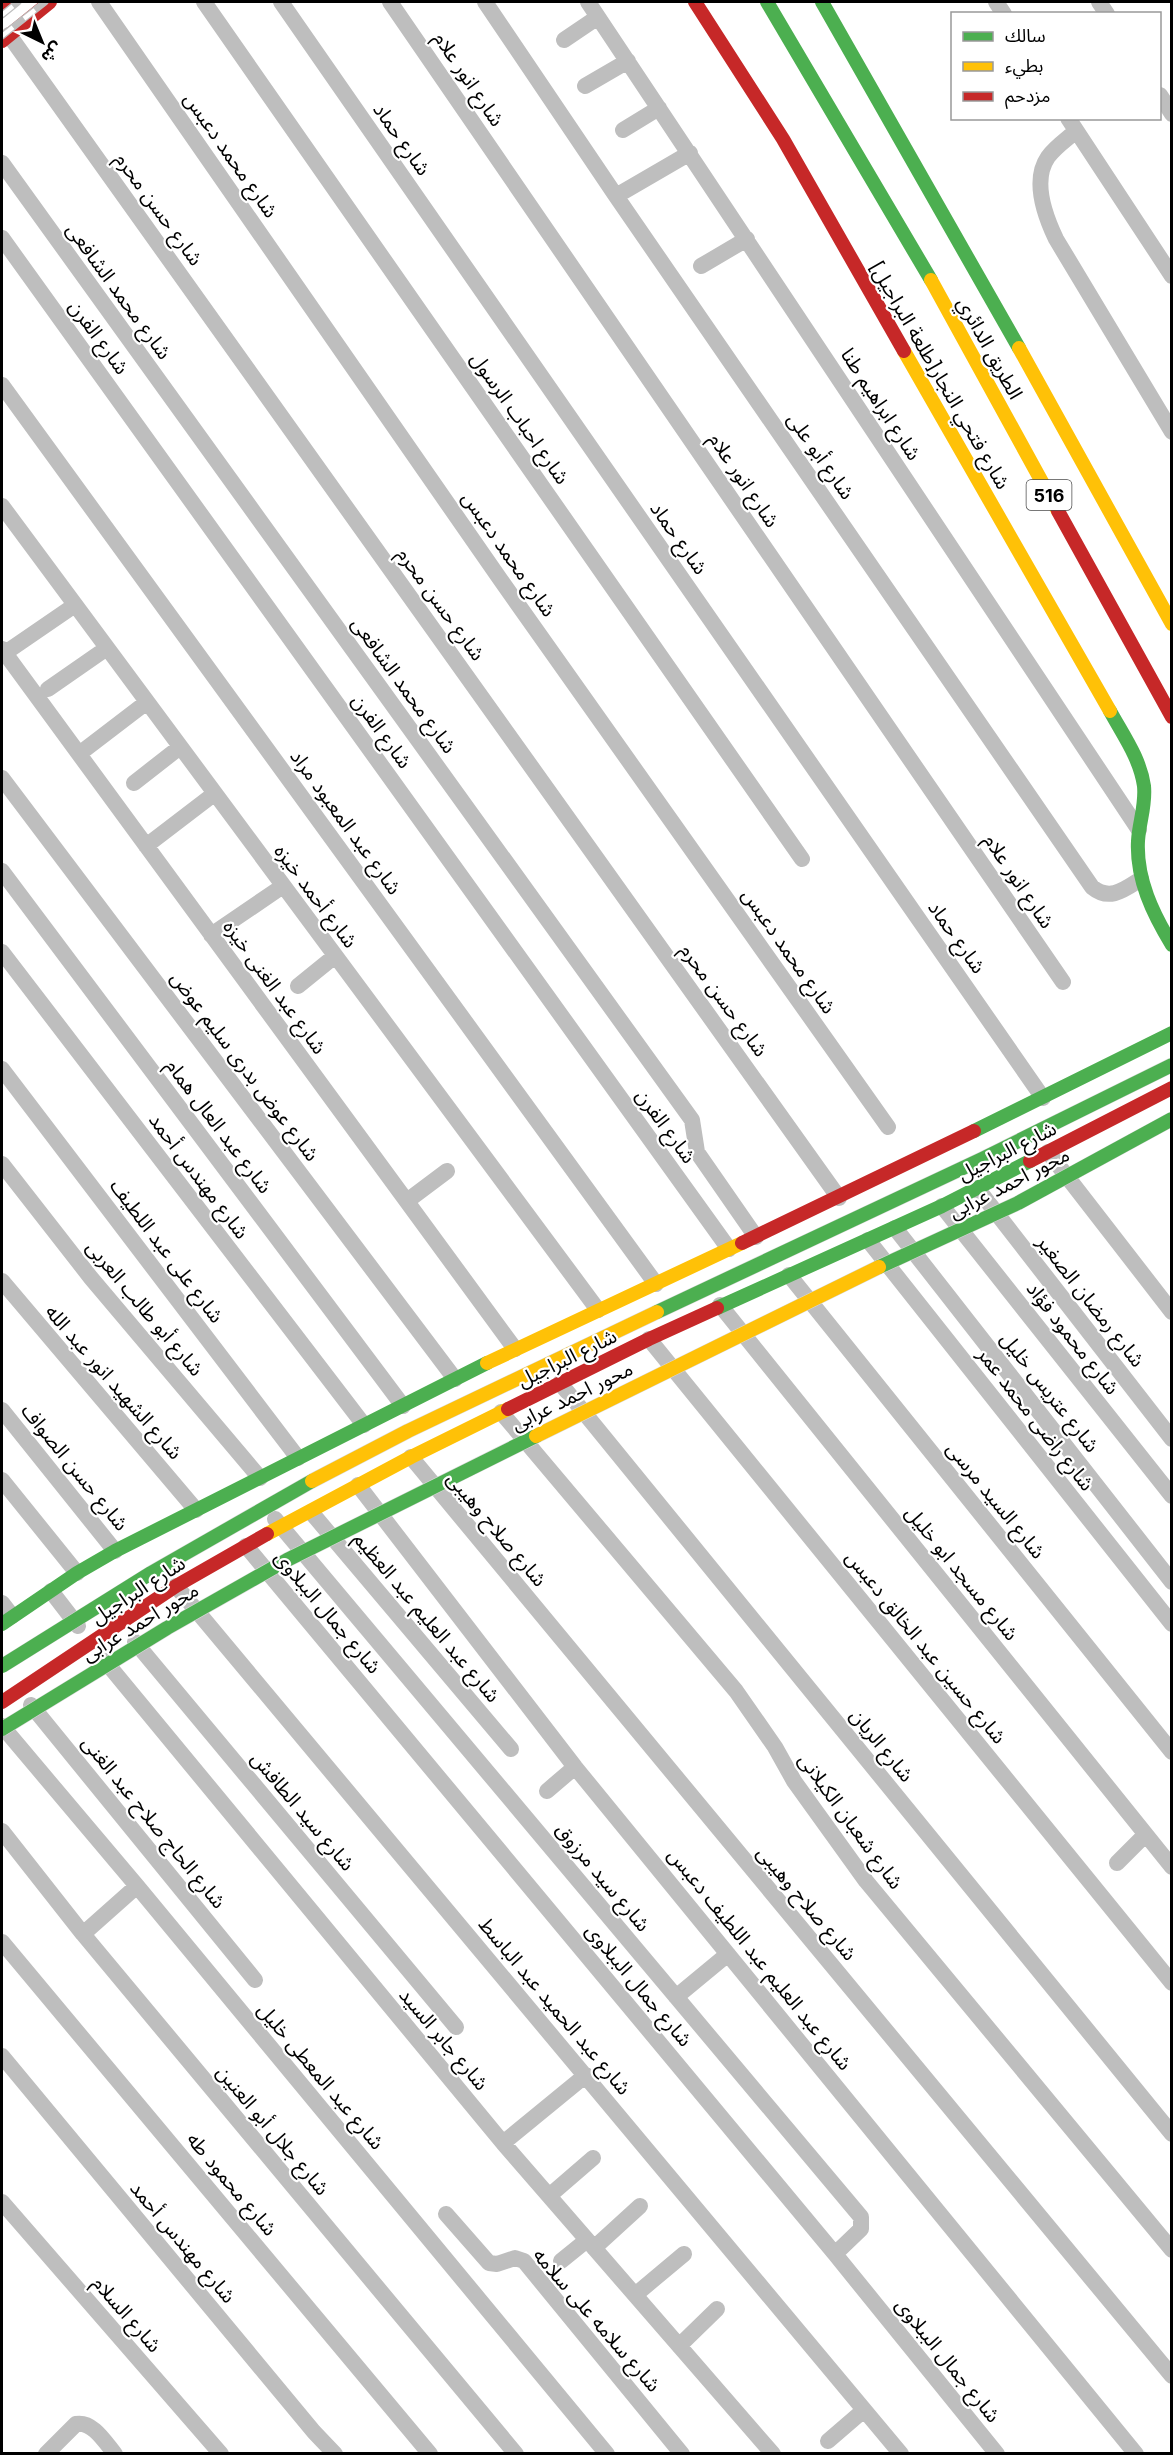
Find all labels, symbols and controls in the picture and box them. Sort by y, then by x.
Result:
north arrow [12,12,72,72]
legend [951,12,1161,120]
text: سالك [1005,25,1046,46]
street label: شارع انور علام [426,27,509,133]
text: ش [37,38,67,68]
text: بطيء [1005,55,1043,79]
text: مزدحم [1005,85,1050,109]
street label: شارع محمد دعبس [176,88,283,224]
street label: شارع حماد [366,98,436,182]
street label: شارع حسن محرم [108,148,208,272]
street label: شارع محمد الشافعى [59,218,176,366]
street label: شارع فتحي النجار[طلعة البراجيل] [862,257,1015,495]
street label: الطريق الدائري [949,293,1028,405]
street label: شارع الفرن [62,295,134,381]
street label: شارع ابراهيم طنا [833,343,926,466]
street label: شارع احباب الرسول [463,347,574,490]
street label: شارع أبو على [780,408,860,506]
street label: شارع انور علام [701,428,784,534]
road number: 516 [1026,480,1072,510]
street label: شارع محمد دعبس [454,487,561,623]
street label: شارع حماد [643,497,713,581]
street label: شارع حسن محرم [390,543,490,667]
street label: شارع محمد الشافعى [344,612,461,760]
street label: شارع الفرن [345,689,417,775]
street label: شارع عبد المعبود مراد [283,745,407,901]
street label: شارع انور علام [976,829,1059,935]
street label: شارع أحمد خيزه [267,840,363,954]
street label: شارع محمد دعبس [734,884,841,1020]
street label: شارع حماد [921,896,991,980]
street label: شارع عبد الغنى خيزه [216,915,332,1060]
street label: شارع حسن محرم [673,939,773,1063]
street label: شارع عوض بدرى سليم عوض [163,966,324,1168]
street label: شارع عبد العال همام [158,1054,277,1200]
street label: شارع الفرن [629,1084,701,1170]
street label: شارع مهندس أحمد [142,1108,254,1245]
street label: شارع البراجيل [954,1116,1062,1189]
street label: محور احمد عرابى [945,1142,1073,1224]
street label: شارع على عبد اللطيف [103,1174,229,1329]
street label: شارع رمضان الصغير [1029,1230,1150,1373]
street label: شارع أبو طالب العربى [79,1235,209,1383]
street label: شارع محمود فؤاد [1019,1277,1125,1401]
street label: شارع الشهيد انور عبد الله [38,1300,188,1466]
street label: شارع البراجيل [513,1324,622,1395]
street label: شارع عتريس خليل [993,1327,1104,1459]
street label: شارع راضى محمد عمر [970,1342,1099,1497]
street label: محور احمد عرابى [507,1356,637,1436]
street label: شارع حسن الصواف [14,1399,134,1537]
street label: شارع السيد مرسى [939,1437,1050,1565]
street label: شارع صلاح وهيبى [440,1467,552,1593]
street label: شارع مسجد ابو خليل [898,1501,1024,1647]
street label: شارع عبد العليم عبد العظيم [346,1527,505,1709]
street label: شارع جمال الببلاوى [267,1546,386,1680]
street label: شارع حسين عبد الخالق دعبس [838,1546,1011,1750]
street label: شارع البراجيل [86,1551,191,1632]
street label: محور احمد عرابى [77,1578,203,1666]
street label: شارع الريان [843,1703,919,1788]
street label: شارع الحاج صلاح عبد الغنى [75,1731,231,1915]
street label: شارع سيد الطافش [244,1746,360,1877]
street label: شارع شعبان الكيلانى [791,1748,908,1895]
street label: شارع سيد مرزوق [548,1818,655,1938]
street label: شارع صلاح وهيبى [750,1841,862,1967]
street label: شارع عبد العليم عبد اللطيف دعبس [661,1843,857,2077]
street label: شارع عبد الحميد عبد الباسط [472,1913,636,2101]
street label: شارع جمال الببلاوى [578,1919,697,2053]
street label: شارع جابر السيد [392,1983,494,2097]
street label: شارع عبد المعطى خليل [250,1998,389,2156]
street label: شارع جلال أبو العنين [209,2060,334,2202]
street label: شارع محمود طه [180,2128,282,2242]
street label: شارع مهندس أحمد [123,2176,241,2310]
street label: شارع سلامه على سلامه [526,2243,666,2399]
street label: شارع السلام [85,2271,167,2359]
street label: شارع جمال الببلاوى [888,2293,1005,2429]

